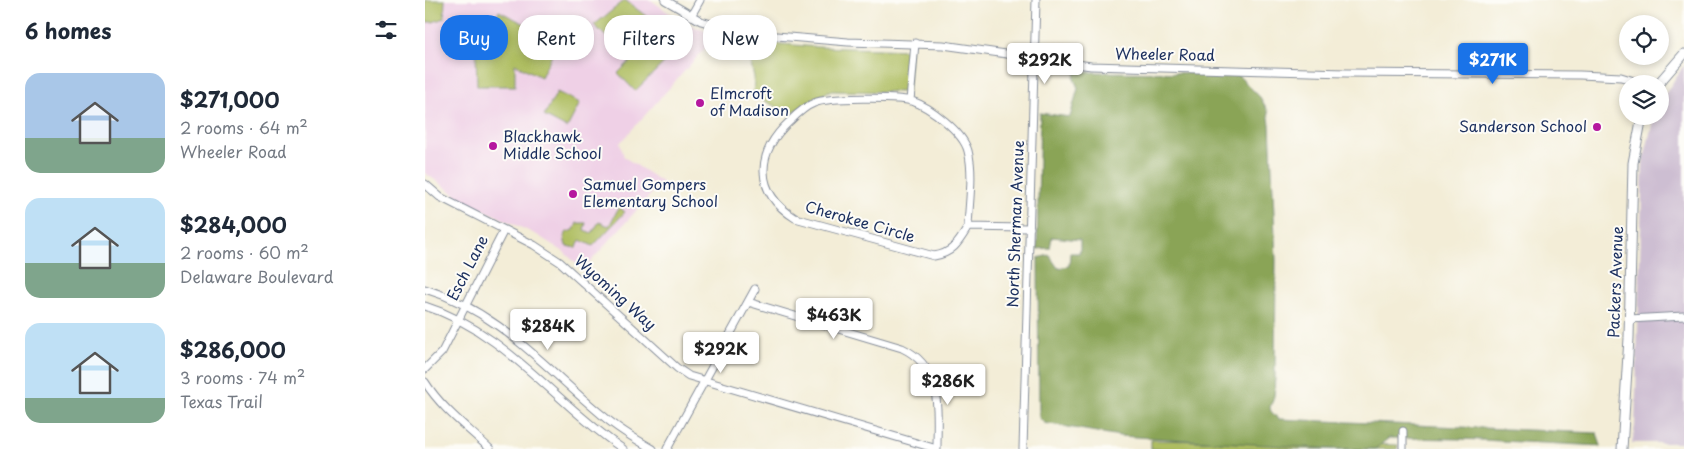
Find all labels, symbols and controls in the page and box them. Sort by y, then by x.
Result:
text: 6 homes [25,14,111,46]
chip: Buy [440,15,508,60]
chip: Rent [518,15,594,60]
chip: Filters [604,15,693,60]
chip: New [703,15,777,60]
map controls [1619,15,1669,125]
button: locate [1619,15,1669,65]
icon: filters [372,16,400,44]
street label: Wheeler Road [1115,41,1215,66]
pin: $292K [1010,42,1080,85]
pin: $271K [1458,42,1528,85]
text: $292K [1018,47,1072,71]
text: $271K [1469,47,1517,71]
button: layers [1619,75,1669,125]
place label: Elmcroft of Madison [710,81,789,121]
text: $271,000 [180,83,279,115]
icon: home [65,93,125,153]
marker: Elmcroft of Madison [694,97,706,109]
place label: Sanderson School [1459,114,1587,137]
text: 2 rooms · 64 m² [180,115,308,139]
marker: Sanderson School [1591,121,1603,133]
place label: Blackhawk Middle School [503,124,602,164]
text: Wheeler Road [180,139,287,163]
marker: Blackhawk Middle School [487,140,499,152]
street label: North Sherman Avenue [1000,140,1029,308]
place label: Samuel Gompers Elementary School [583,172,718,212]
marker: Samuel Gompers Elementary School [567,188,579,200]
street label: Cherokee Circle [803,194,918,247]
text: $284,000 [180,208,287,240]
icon: home [65,218,125,278]
street label: Packers Avenue [1601,226,1628,338]
street label: Esch Lane [440,231,493,304]
text: 2 rooms · 60 m² [180,240,309,264]
street label: Wyoming Way [570,249,662,335]
text: Delaware Boulevard [180,264,333,288]
pin: $463K [799,298,869,340]
text: $463K [807,302,861,326]
pin: $284K [513,308,583,351]
text: $284K [521,313,575,337]
pin: $292K [686,332,756,374]
text: $286,000 [180,333,286,365]
text: $292K [694,336,748,360]
icon: home [65,343,125,403]
pin: $286K [913,364,983,406]
text: 3 rooms · 74 m² [180,365,305,389]
text: $286K [921,368,975,392]
text: Texas Trail [180,389,263,413]

